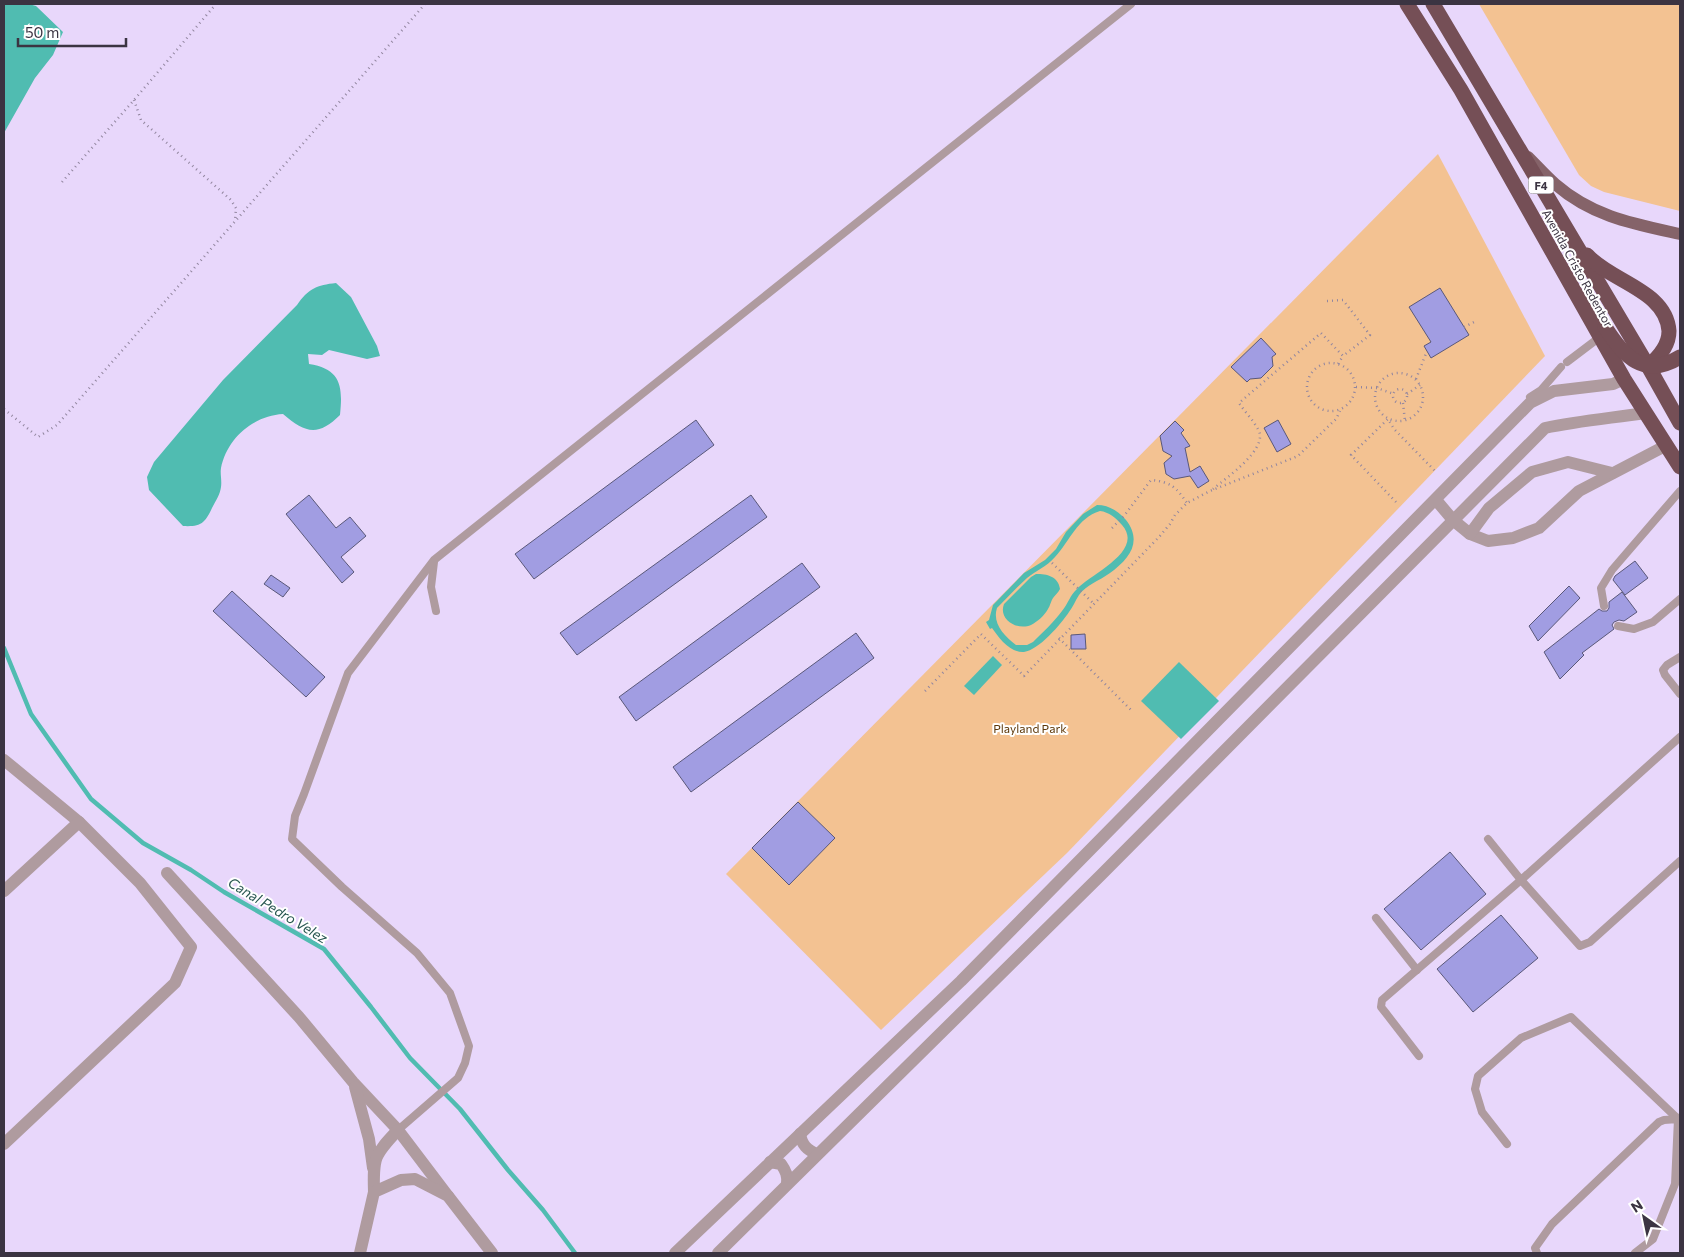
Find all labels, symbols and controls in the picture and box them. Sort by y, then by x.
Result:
scale bar [18,15,125,47]
text: 50 m [25,23,59,41]
road number: F4 [1528,176,1554,194]
street label: Avenida Cristo Redentor [1540,207,1616,329]
park label: Playland Park [993,721,1067,735]
water label: Canal Pedro Velez [225,874,331,946]
north arrow [1619,1192,1669,1242]
text: N [1628,1196,1646,1216]

